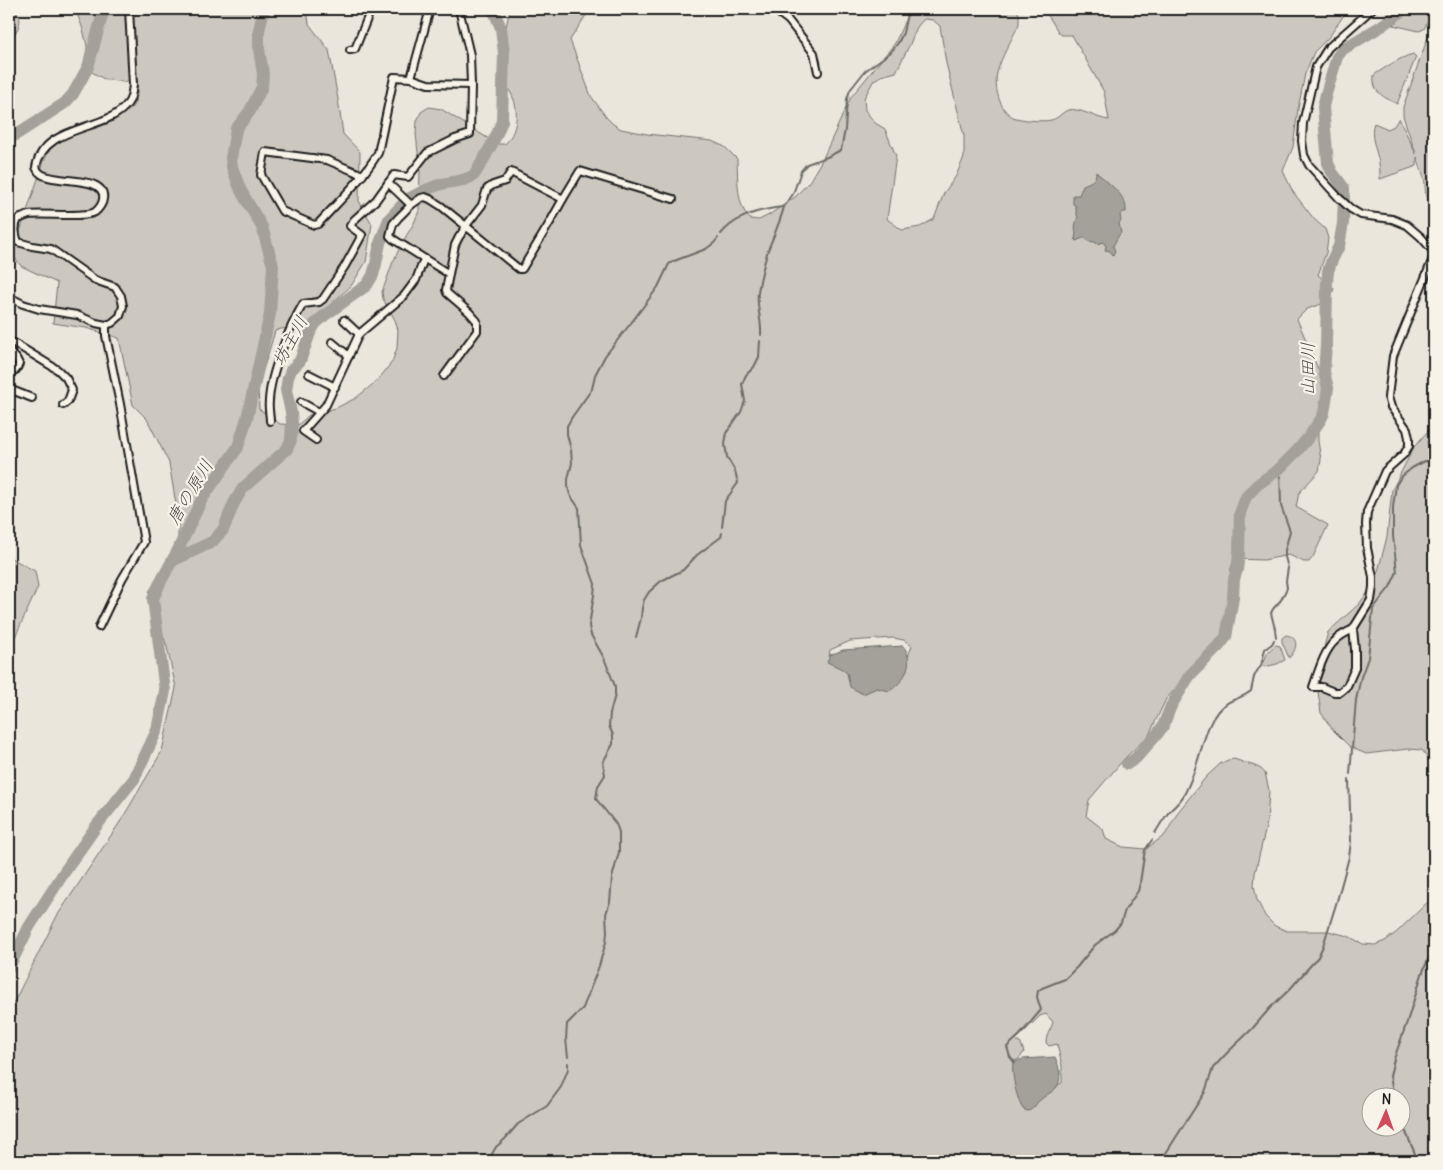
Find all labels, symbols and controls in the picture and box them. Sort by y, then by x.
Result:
water label: 坊主川 [266,312,313,370]
water label: 山田川 [1296,342,1319,396]
water label: 唐の原川 [161,455,218,529]
north arrow [1360,1088,1410,1138]
text: N [1381,1090,1392,1108]

